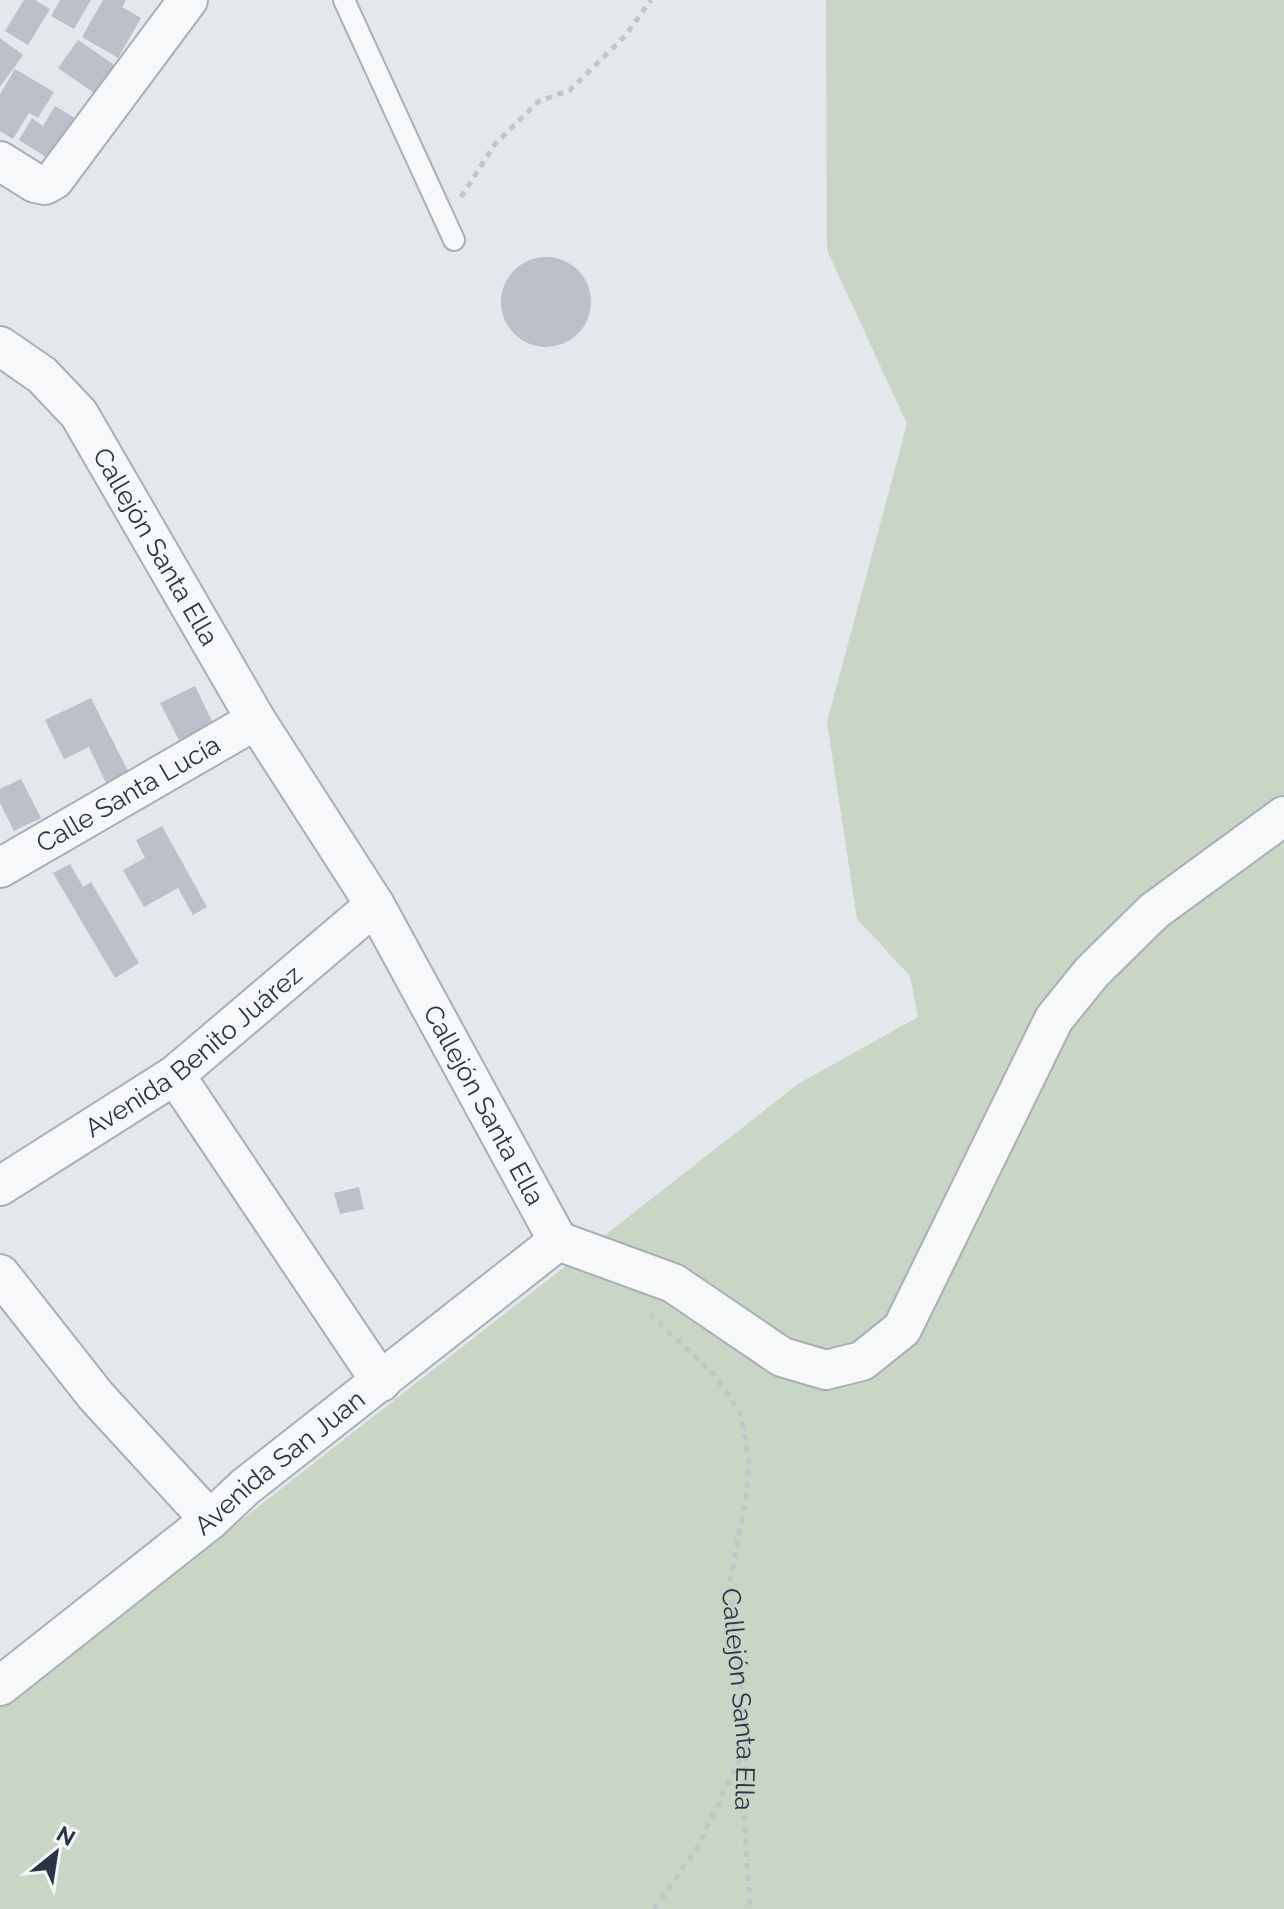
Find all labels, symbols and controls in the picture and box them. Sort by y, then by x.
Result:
street label: Callejón Santa Ella [87,442,225,651]
street label: Calle Santa Lucía [31,729,225,859]
street label: Avenida Benito Juárez [79,959,308,1143]
street label: Callejón Santa Ella [417,1000,550,1210]
street label: Avenida San Juan [189,1384,371,1541]
street label: Callejón Santa Ella [716,1587,761,1811]
north arrow [16,1813,96,1893]
text: N [52,1820,80,1851]

